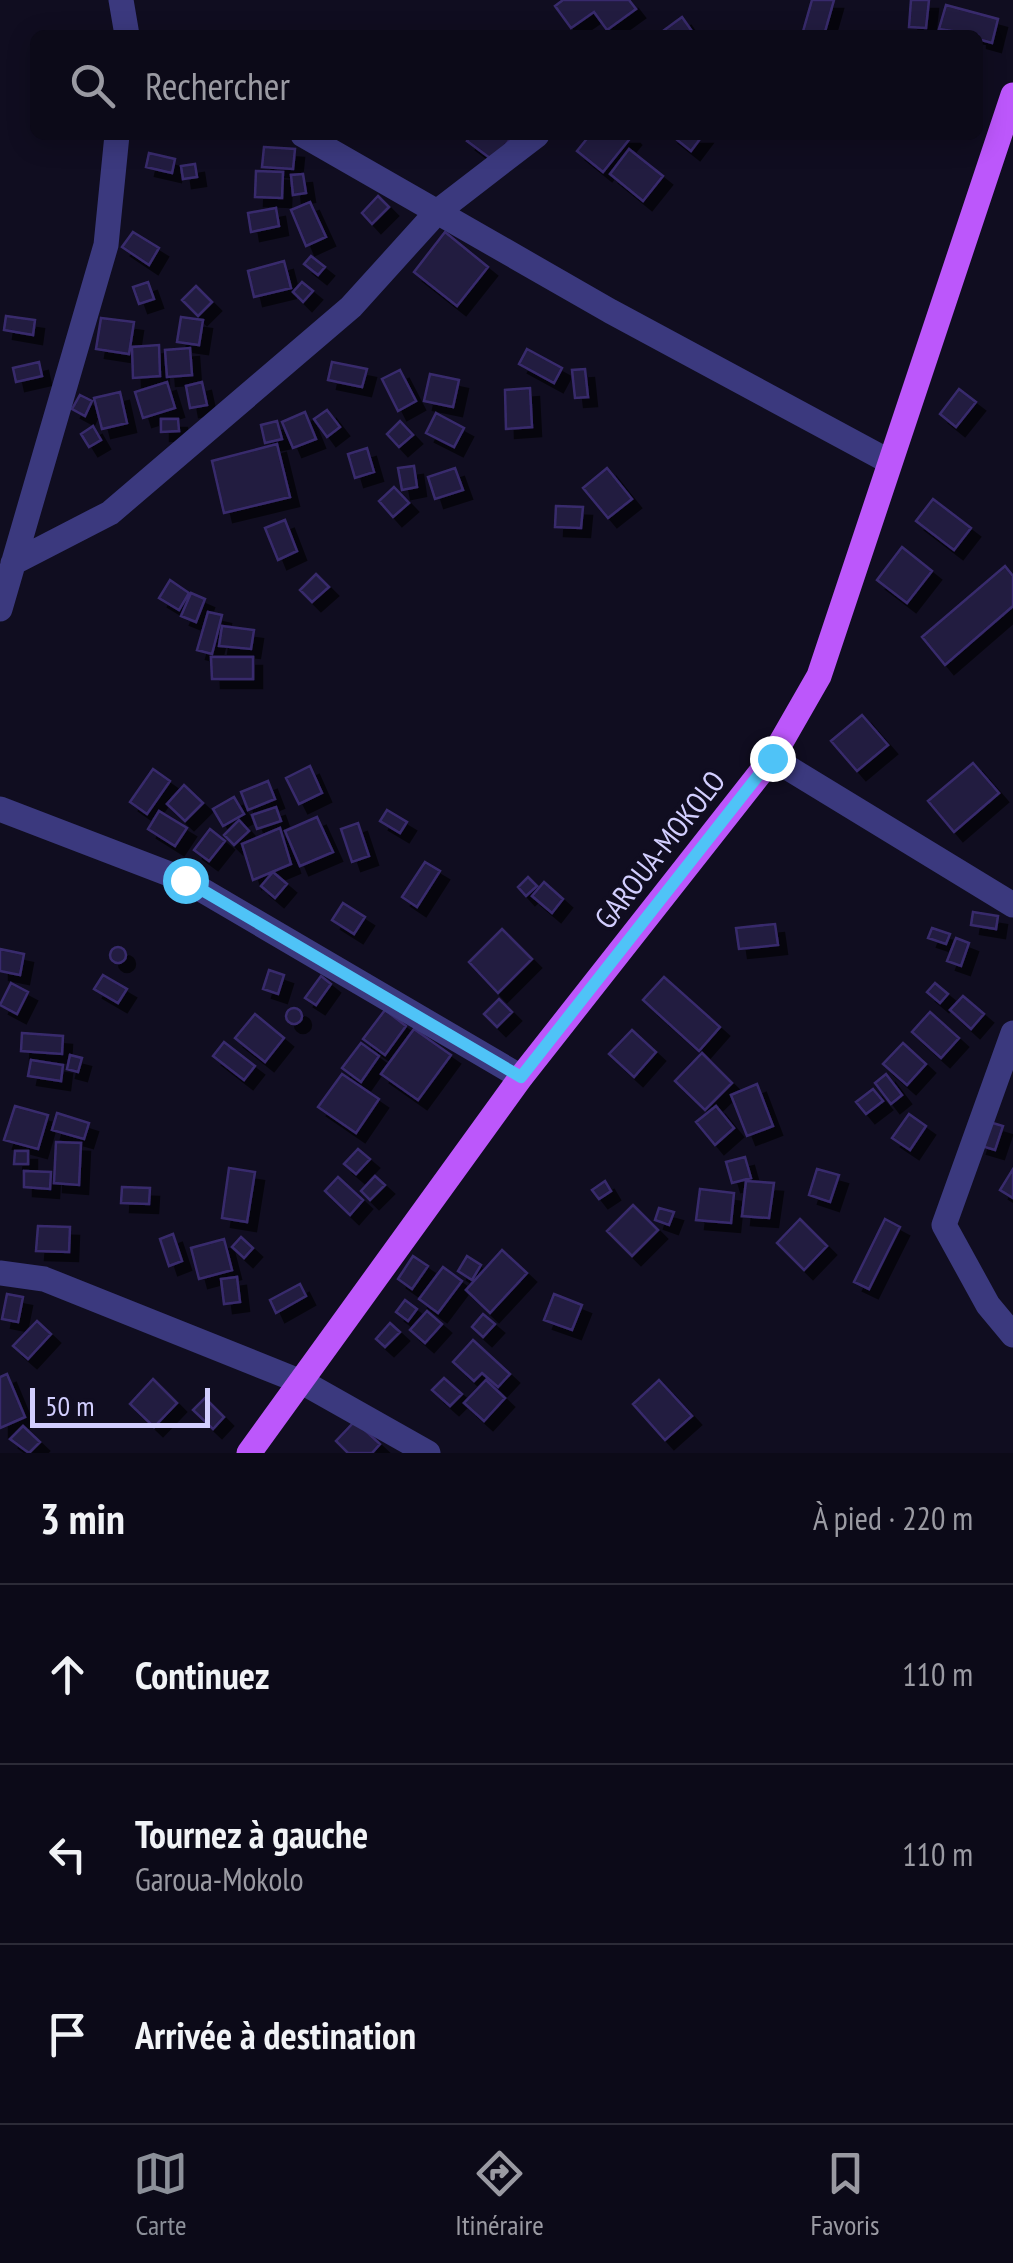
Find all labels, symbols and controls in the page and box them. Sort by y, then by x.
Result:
search box [30,30,983,140]
icon: search [65,58,120,113]
text: Rechercher [145,61,290,110]
route end [750,736,796,782]
street label: GAROUA-MOKOLO [585,762,733,936]
route start [163,858,209,904]
scale bar [30,1383,210,1428]
text: 50 m [45,1387,94,1424]
text: 3 min [40,1491,125,1546]
text: À pied · 220 m [813,1497,973,1539]
icon: ahead [40,1647,95,1702]
text: Continuez [135,1650,270,1699]
text: 110 m [902,1653,973,1695]
text: Tournez à gauche [135,1809,368,1858]
icon: left [40,1827,95,1882]
text: 110 m [902,1833,973,1875]
text: Garoua-Mokolo [135,1858,304,1900]
icon: arrive [40,2007,95,2062]
text: Arrivée à destination [135,2010,416,2059]
tab: Carte [133,2146,188,2243]
tab: Itinéraire [455,2146,544,2243]
tab: Favoris [811,2146,880,2243]

